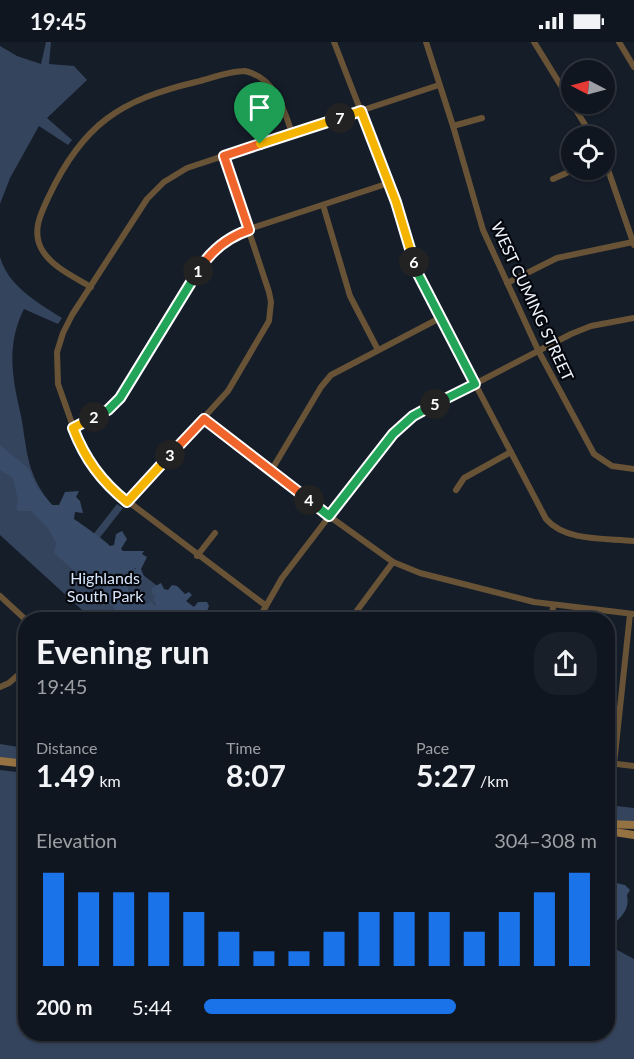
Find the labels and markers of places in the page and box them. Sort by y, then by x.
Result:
pin [234,82,285,144]
pin: 7 [325,103,355,133]
pin: 6 [399,247,429,277]
pin: 1 [183,256,213,286]
pin: 5 [420,389,450,419]
pin: 2 [79,402,109,432]
pin: 3 [155,440,185,470]
pin: 4 [294,485,324,515]

